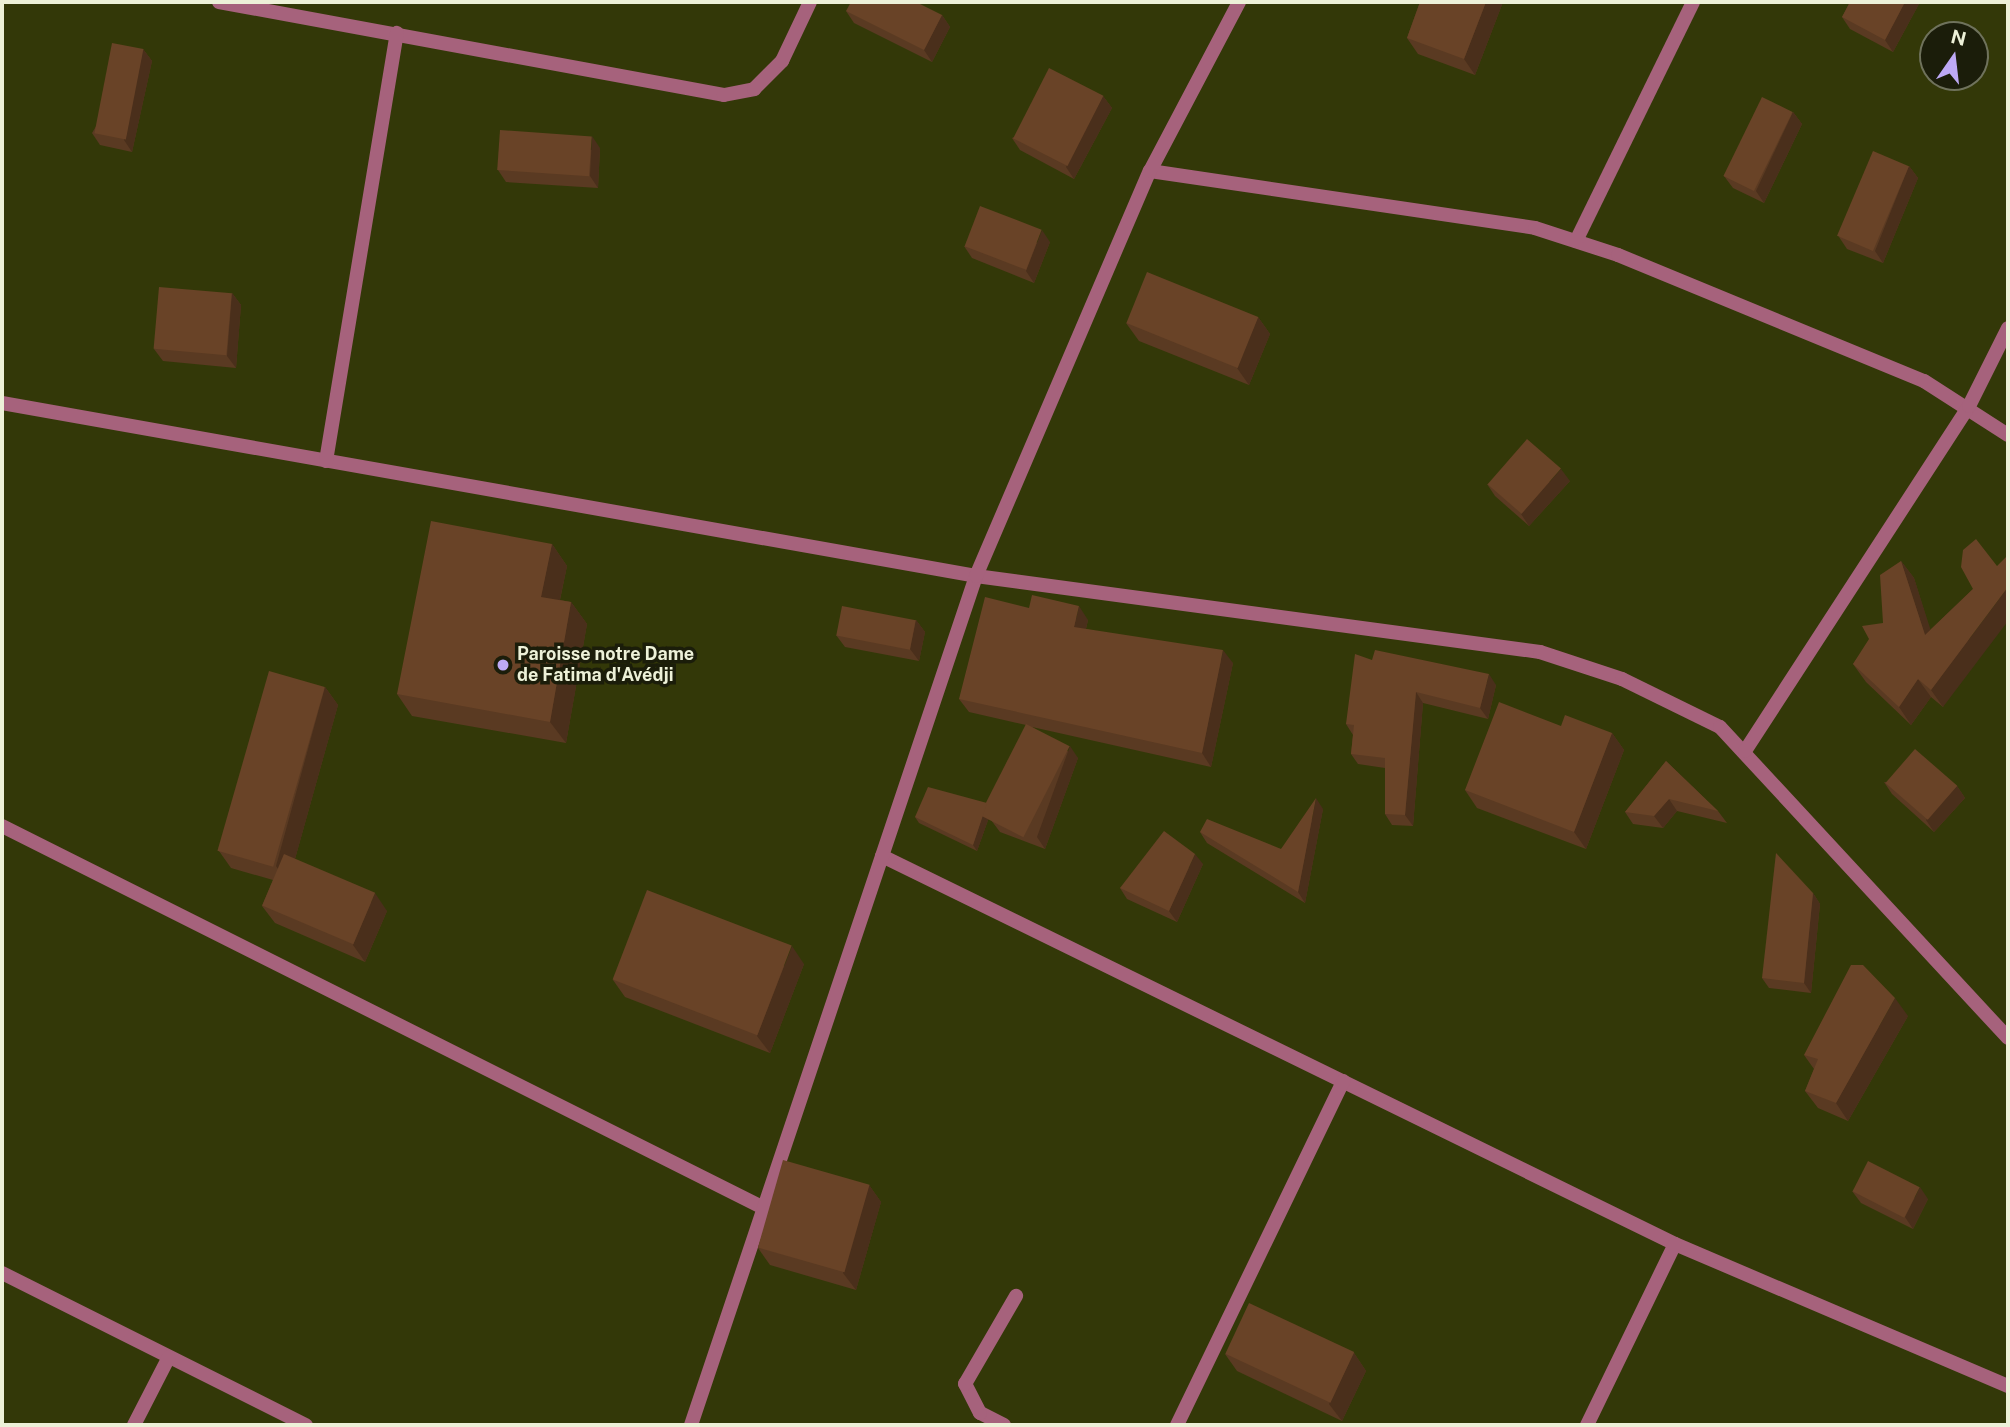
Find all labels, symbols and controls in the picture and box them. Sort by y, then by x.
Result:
north arrow [1919,21,1989,91]
text: N [1949,25,1968,50]
place label: Paroisse notre Dame de Fatima d'Avédji [517,644,694,686]
marker: Paroisse notre Dame de Fatima d'Avédji [495,657,511,673]

